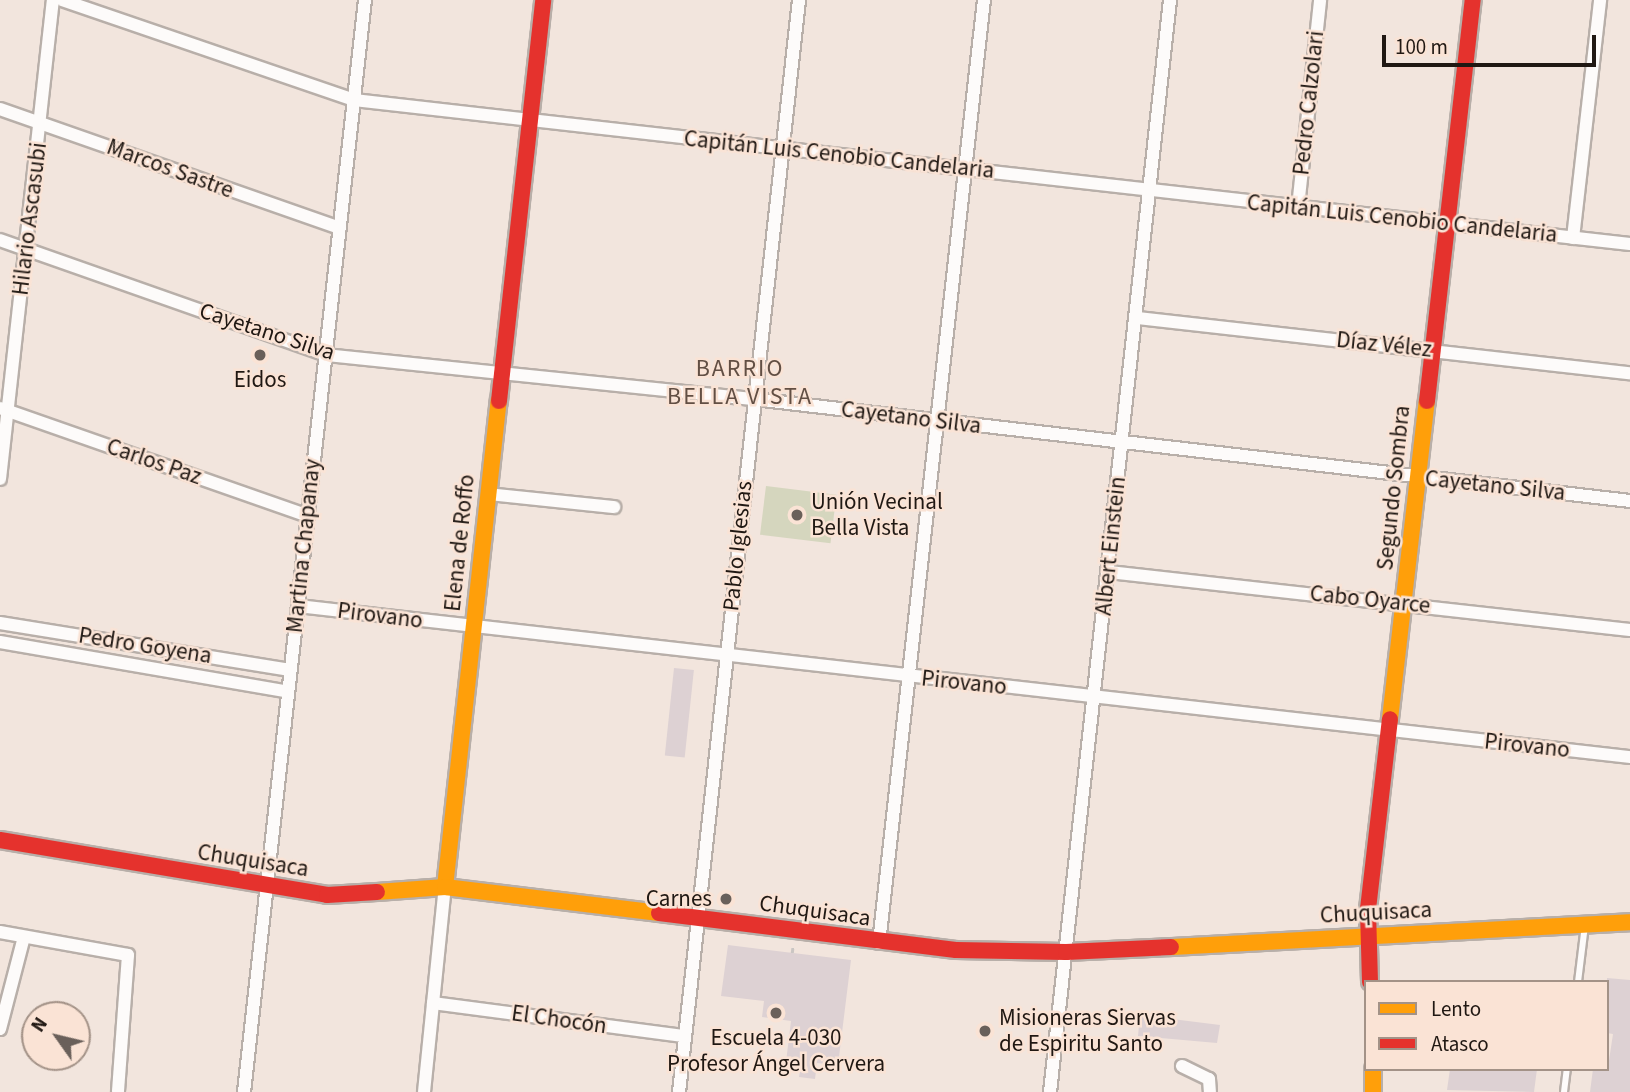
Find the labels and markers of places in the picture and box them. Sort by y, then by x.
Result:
marker: Eidos [252,347,268,363]
place label: Eidos [234,366,286,394]
place label: Unión Vecinal Bella Vista [811,488,943,542]
marker: Unión Vecinal Bella Vista [789,507,805,523]
place label: Carnes [646,885,712,913]
marker: Carnes [718,891,734,907]
place label: Misioneras Siervas de Espiritu Santo [999,1004,1176,1058]
marker: Escuela 4-030 Profesor Ángel Cervera [768,1005,784,1021]
marker: Misioneras Siervas de Espiritu Santo [977,1023,993,1039]
place label: Escuela 4-030 Profesor Ángel Cervera [667,1024,885,1078]

